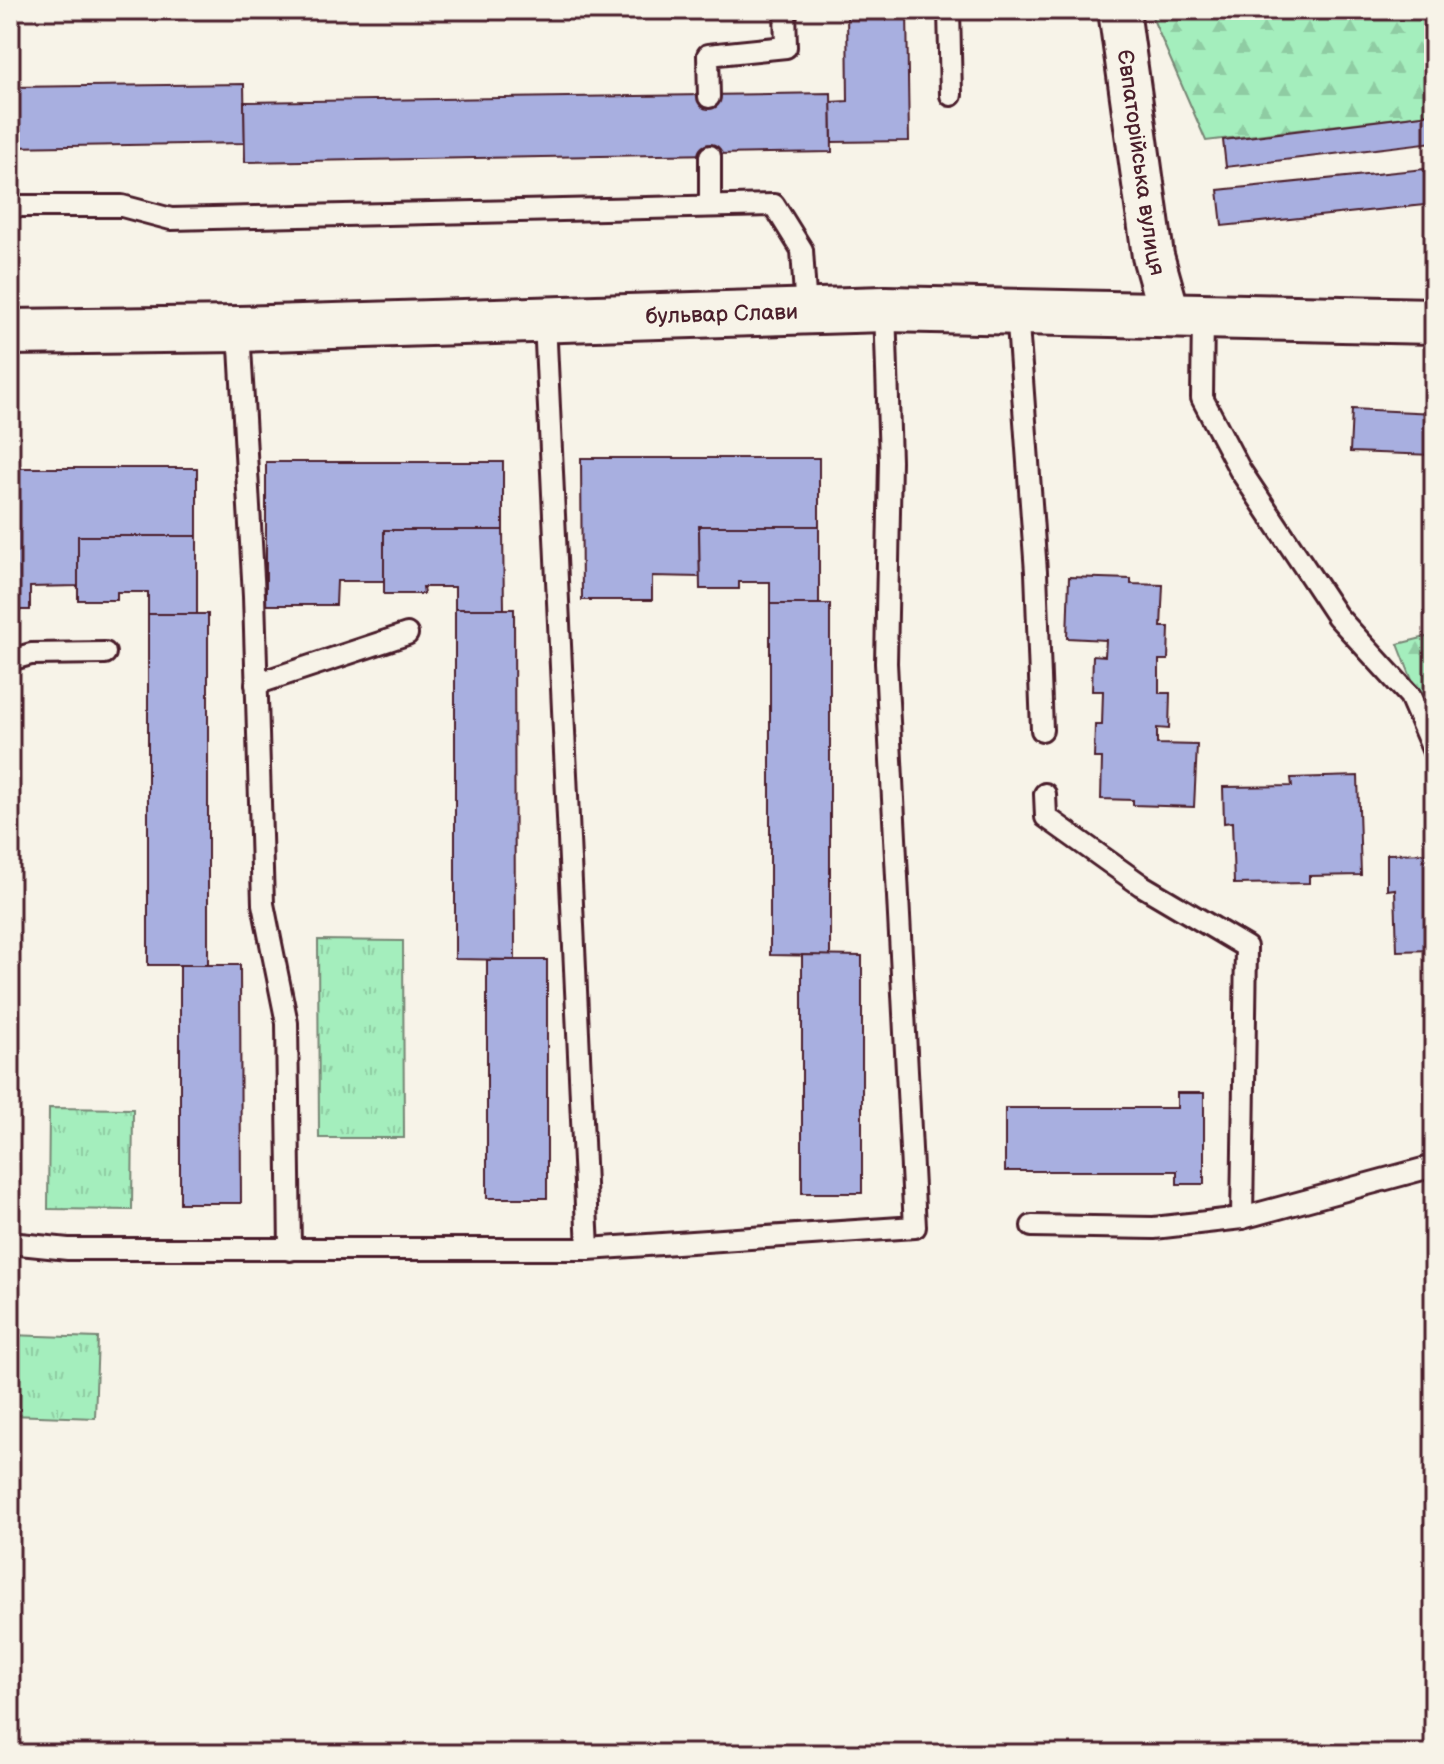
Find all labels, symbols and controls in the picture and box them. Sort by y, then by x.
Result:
street label: Євпаторійська вулиця [1111,48,1171,278]
street label: бульвар Слави [645,298,798,330]

